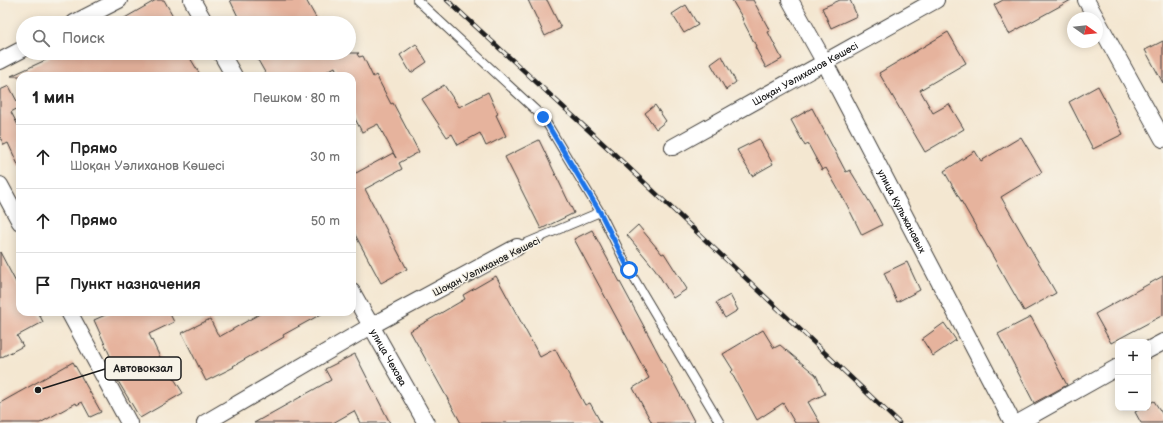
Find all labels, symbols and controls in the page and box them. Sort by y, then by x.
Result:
north arrow [1067,12,1103,48]
search box [16,16,356,60]
icon: search [30,27,52,49]
text: Поиск [62,29,105,48]
street label: Шоқан Уәлиханов Көшесі [750,40,860,109]
text: 1 мин [32,88,74,108]
text: Пешком · 80 m [253,90,340,106]
route end [534,108,552,126]
text: Прямо [70,139,117,158]
icon: ahead [32,146,54,168]
text: 30 m [310,149,340,165]
text: Шоқан Уәлиханов Көшесі [70,158,225,174]
street label: улица Кульжановых [875,168,928,256]
icon: ahead [32,210,54,232]
text: Прямо [70,211,117,230]
text: 50 m [311,213,340,229]
street label: Шоқан Уәлиханов Көшесі [431,235,542,299]
route start [620,261,638,279]
icon: arrive [32,274,54,296]
text: Пункт назначения [70,275,201,294]
street label: улица Чехова [367,327,409,388]
map controls [1115,339,1151,411]
button: + [1115,339,1151,375]
callout: Автовокзал [105,357,181,380]
text: Автовокзал [112,362,173,375]
button: − [1115,375,1151,411]

